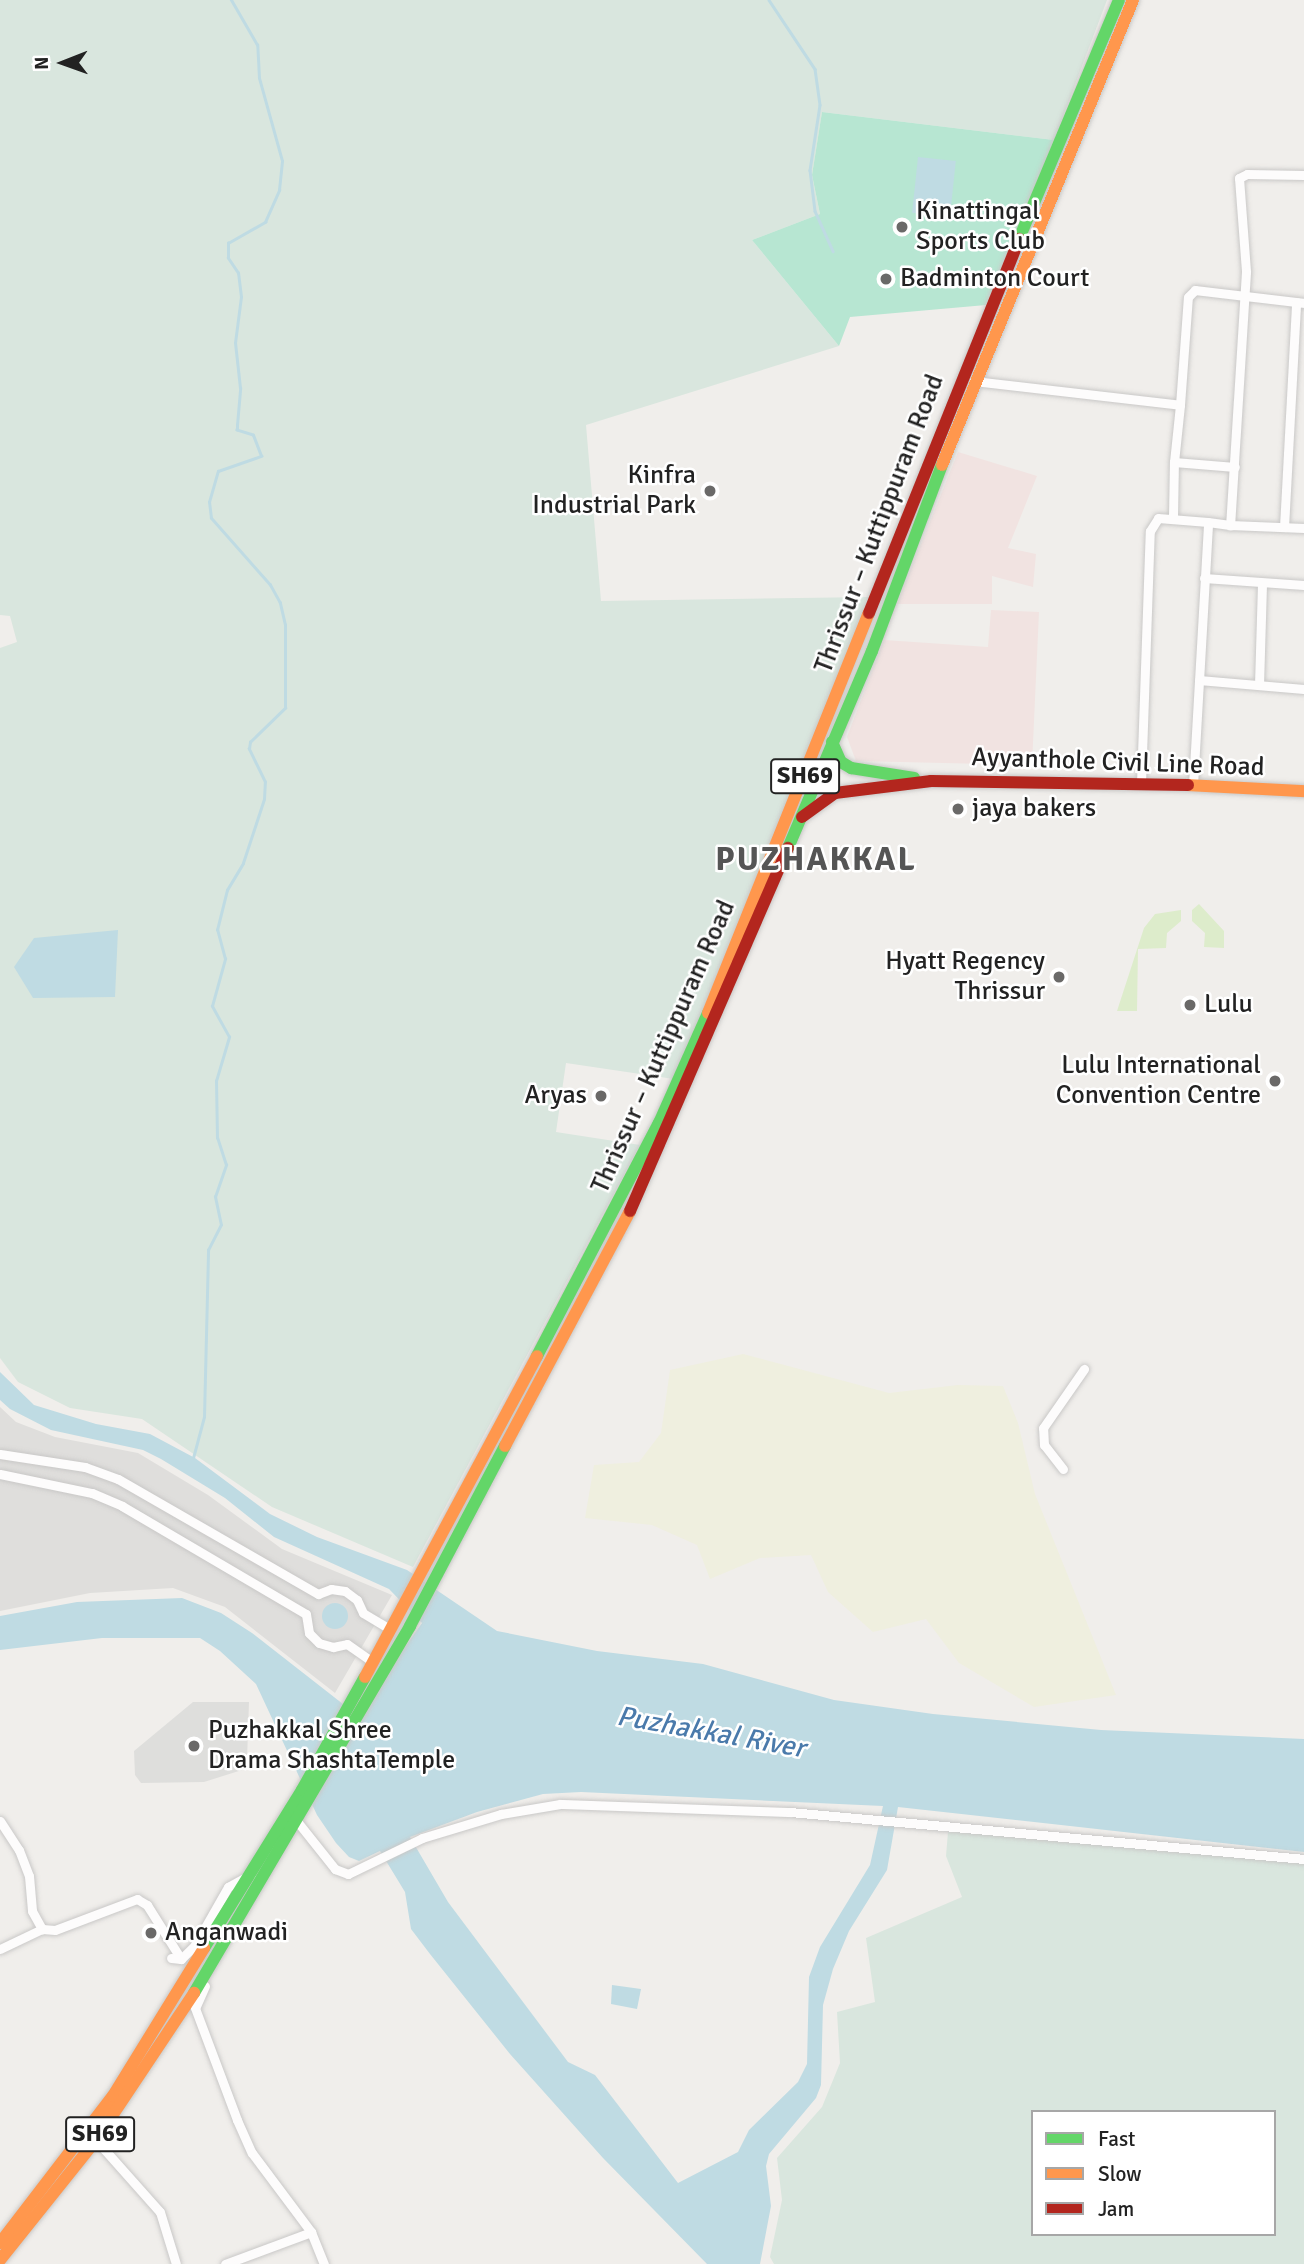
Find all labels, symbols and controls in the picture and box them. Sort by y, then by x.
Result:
north arrow [28,28,98,98]
text: N [30,57,54,70]
place label: Kinattingal Sports Club [916,196,1045,258]
marker: Kinattingal Sports Club [894,219,910,235]
place label: Badminton Court [900,263,1089,295]
marker: Badminton Court [878,271,894,287]
street label: Thrissur – Kuttippuram Road [809,370,951,678]
place label: Kinfra Industrial Park [532,460,696,522]
marker: Kinfra Industrial Park [702,483,718,499]
street label: Ayyanthole Civil Line Road [971,742,1265,784]
road number: SH69 [770,756,840,796]
place label: jaya bakers [972,793,1096,825]
marker: jaya bakers [950,801,966,817]
district label: PUZHAKKAL [716,840,916,880]
street label: Thrissur – Kuttippuram Road [585,896,743,1198]
place label: Hyatt Regency Thrissur [885,946,1045,1007]
marker: Hyatt Regency Thrissur [1051,969,1067,985]
place label: Lulu [1204,989,1253,1021]
marker: Lulu [1182,997,1198,1013]
place label: Lulu International Convention Centre [1056,1050,1261,1112]
marker: Lulu International Convention Centre [1267,1073,1283,1089]
place label: Aryas [524,1080,587,1112]
marker: Aryas [593,1088,609,1104]
water label: Puzhakkal River [614,1699,808,1765]
place label: Puzhakkal Shree Drama ShashtaTemple [208,1715,455,1776]
marker: Puzhakkal Shree Drama ShashtaTemple [186,1738,202,1754]
place label: Anganwadi [165,1917,288,1949]
marker: Anganwadi [143,1925,159,1941]
legend [1031,2110,1276,2236]
road number: SH69 [65,2113,135,2154]
text: Fast [1098,2126,1135,2152]
text: Slow [1098,2161,1142,2187]
text: Jam [1098,2196,1134,2222]

